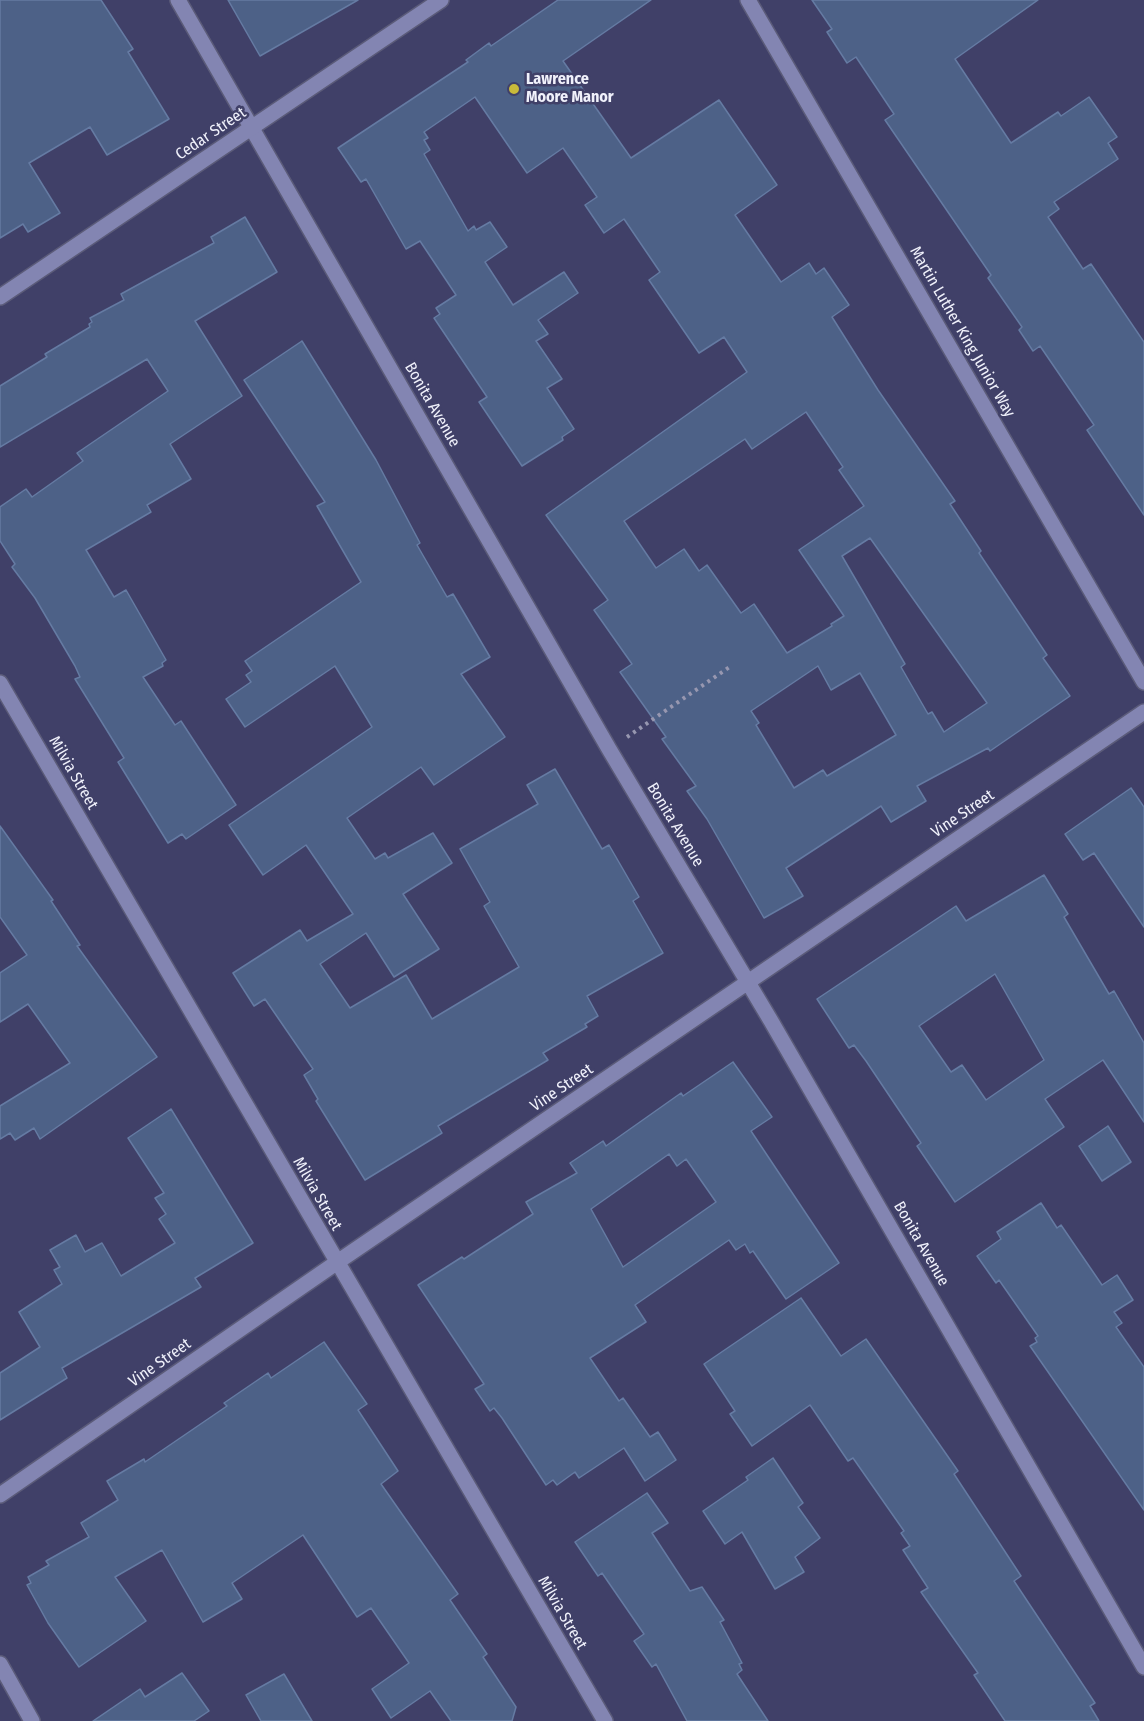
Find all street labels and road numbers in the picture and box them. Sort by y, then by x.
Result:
street label: Cedar Street [172,103,250,165]
street label: Martin Luther King Junior Way [905,243,1019,421]
street label: Bonita Avenue [400,359,464,451]
street label: Milvia Street [44,733,102,813]
street label: Bonita Avenue [642,780,708,870]
street label: Vine Street [928,786,998,842]
street label: Vine Street [527,1060,597,1116]
street label: Milvia Street [288,1154,346,1234]
street label: Bonita Avenue [889,1198,953,1290]
street label: Vine Street [125,1335,195,1391]
street label: Milvia Street [533,1573,591,1653]

